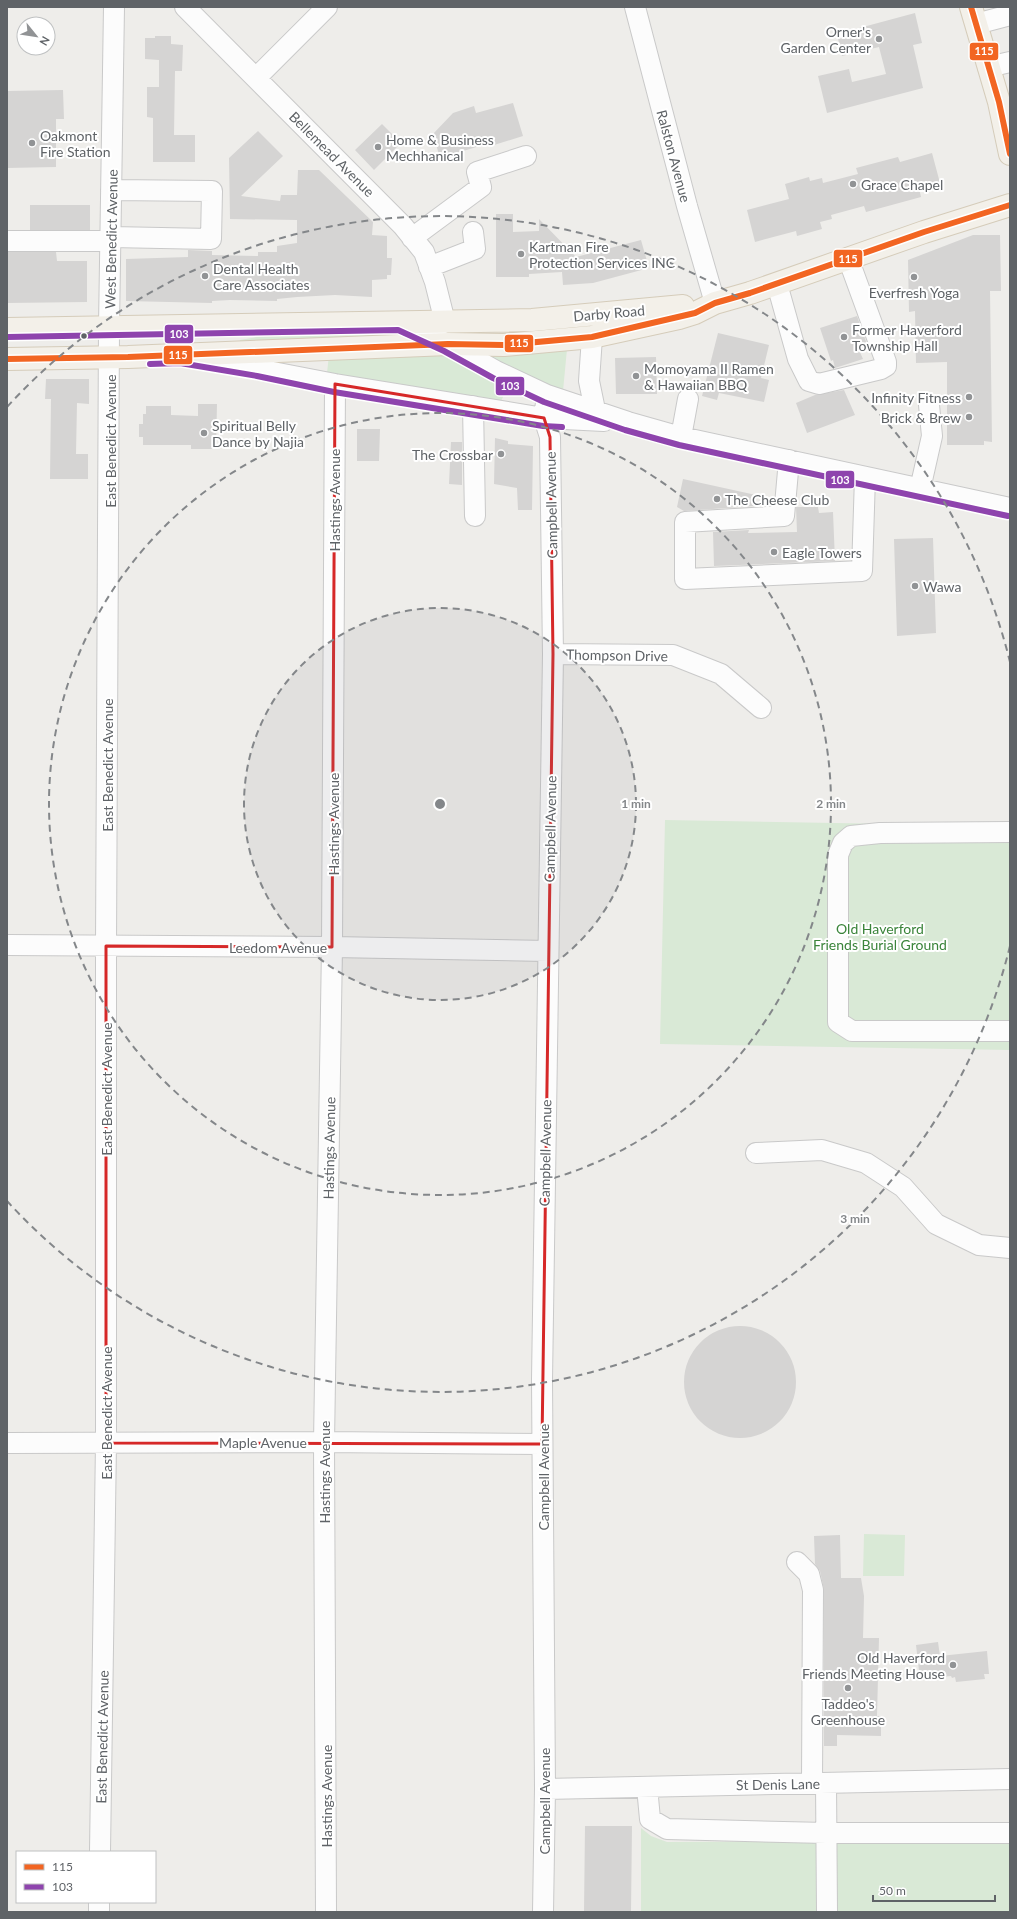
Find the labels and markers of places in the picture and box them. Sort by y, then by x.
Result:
place label: Orner's Garden Center [781,23,871,56]
marker: Orner's Garden Center [874,34,884,44]
place label: Oakmont Fire Station [40,127,111,160]
place label: Home & Business Mechhanical [386,131,494,164]
marker: Oakmont Fire Station [27,138,37,148]
marker: Home & Business Mechhanical [373,142,383,152]
place label: Grace Chapel [861,176,943,193]
marker: Grace Chapel [848,179,858,189]
place label: Kartman Fire Protection Services INC [529,238,676,271]
marker: Kartman Fire Protection Services INC [516,249,526,259]
place label: Dental Health Care Associates [213,260,310,293]
marker: Dental Health Care Associates [200,271,210,281]
marker: Everfresh Yoga [909,272,919,282]
place label: Everfresh Yoga [869,284,959,301]
place label: Former Haverford Township Hall [852,321,962,354]
unlabelled marker [79,331,89,341]
marker: Former Haverford Township Hall [839,332,849,342]
place label: Momoyama II Ramen & Hawaiian BBQ [644,360,774,393]
marker: Momoyama II Ramen & Hawaiian BBQ [631,371,641,381]
place label: Infinity Fitness [871,389,961,406]
marker: Infinity Fitness [964,392,974,402]
place label: Brick & Brew [881,409,961,426]
marker: Brick & Brew [964,412,974,422]
place label: Spiritual Belly Dance by Najia [212,417,304,450]
marker: Spiritual Belly Dance by Najia [199,428,209,438]
place label: The Crossbar [412,446,493,463]
marker: The Crossbar [496,449,506,459]
place label: The Cheese Club [725,491,829,508]
marker: The Cheese Club [712,494,722,504]
place label: Eagle Towers [782,544,862,561]
marker: Eagle Towers [769,547,779,557]
place label: Wawa [923,578,962,595]
marker: Wawa [910,581,920,591]
centre of rings [433,797,447,811]
place label: Old Haverford Friends Meeting House [802,1649,945,1682]
marker: Old Haverford Friends Meeting House [948,1660,958,1670]
marker: Taddeo's Greenhouse [843,1683,853,1693]
place label: Taddeo's Greenhouse [811,1695,885,1728]

